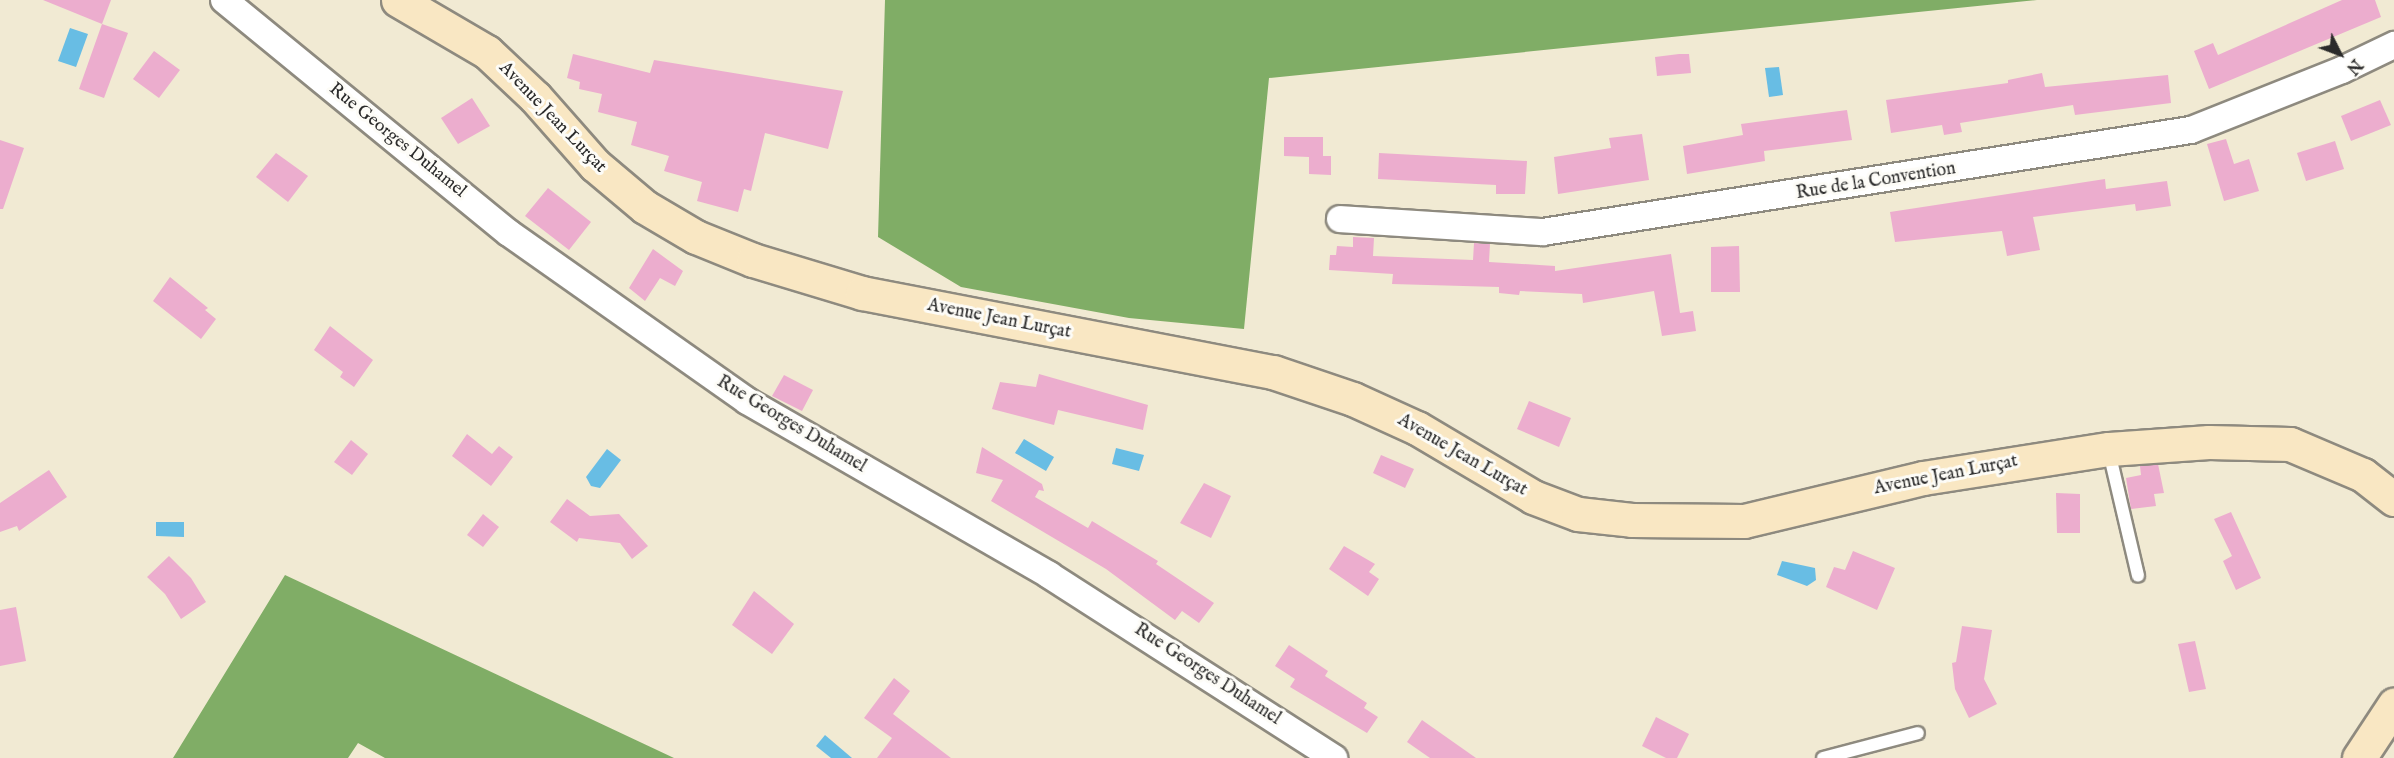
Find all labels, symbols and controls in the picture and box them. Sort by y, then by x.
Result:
north arrow [2310,24,2370,84]
text: N [2341,54,2365,78]
street label: Avenue Jean Lurçat [494,58,610,178]
street label: Rue Georges Duhamel [324,79,470,203]
street label: Rue de la Convention [1795,159,1957,205]
street label: Avenue Jean Lurçat [925,295,1073,345]
street label: Rue Georges Duhamel [712,372,870,478]
street label: Avenue Jean Lurçat [1393,410,1531,502]
street label: Avenue Jean Lurçat [1872,451,2020,501]
street label: Rue Georges Duhamel [1130,620,1284,730]

